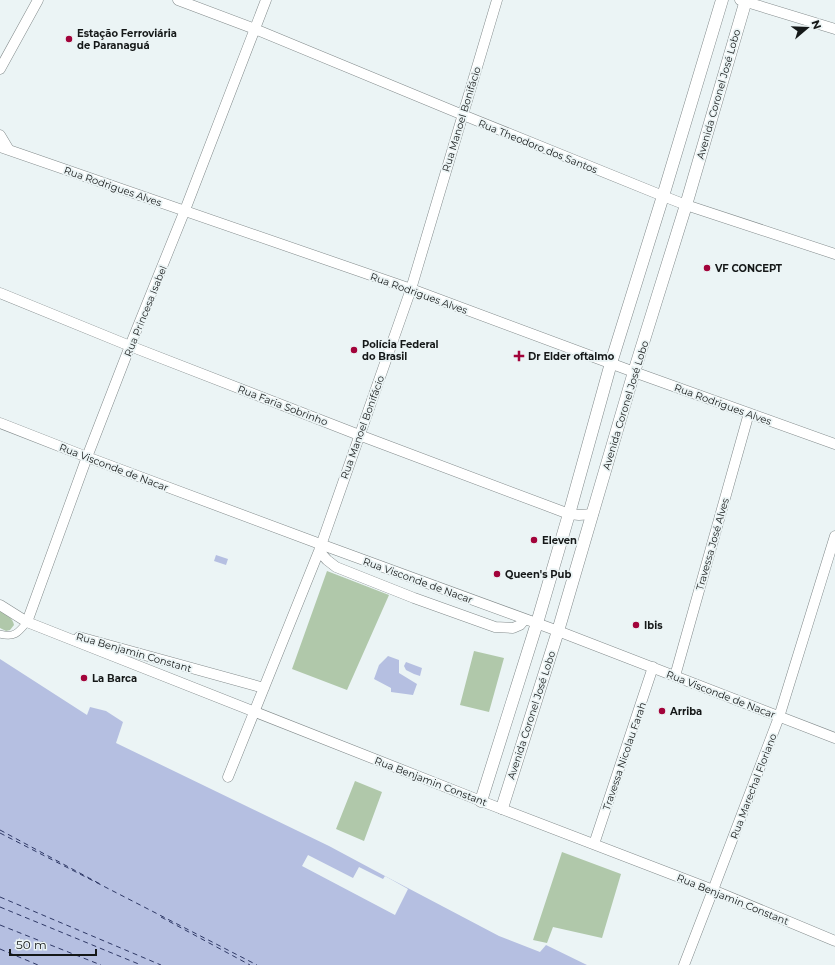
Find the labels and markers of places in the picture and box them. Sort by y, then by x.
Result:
place label: Estação Ferroviária de Paranaguá [77,27,177,52]
marker: Estação Ferroviária de Paranaguá [64,34,74,44]
place label: VF CONCEPT [714,262,783,275]
marker: VF CONCEPT [702,263,712,273]
place label: Polícia Federal do Brasil [362,338,439,363]
marker: Polícia Federal do Brasil [349,345,359,355]
marker: Dr Elder oftalmo [513,350,525,362]
place label: Dr Elder oftalmo [528,350,615,363]
place label: Eleven [542,534,577,547]
marker: Eleven [529,535,539,545]
place label: Queen's Pub [505,568,571,581]
marker: Queen's Pub [492,569,502,579]
place label: Ibis [644,619,663,632]
marker: Ibis [631,620,641,630]
place label: La Barca [92,672,137,685]
marker: La Barca [79,673,89,683]
place label: Arriba [669,705,702,718]
marker: Arriba [657,706,667,716]

